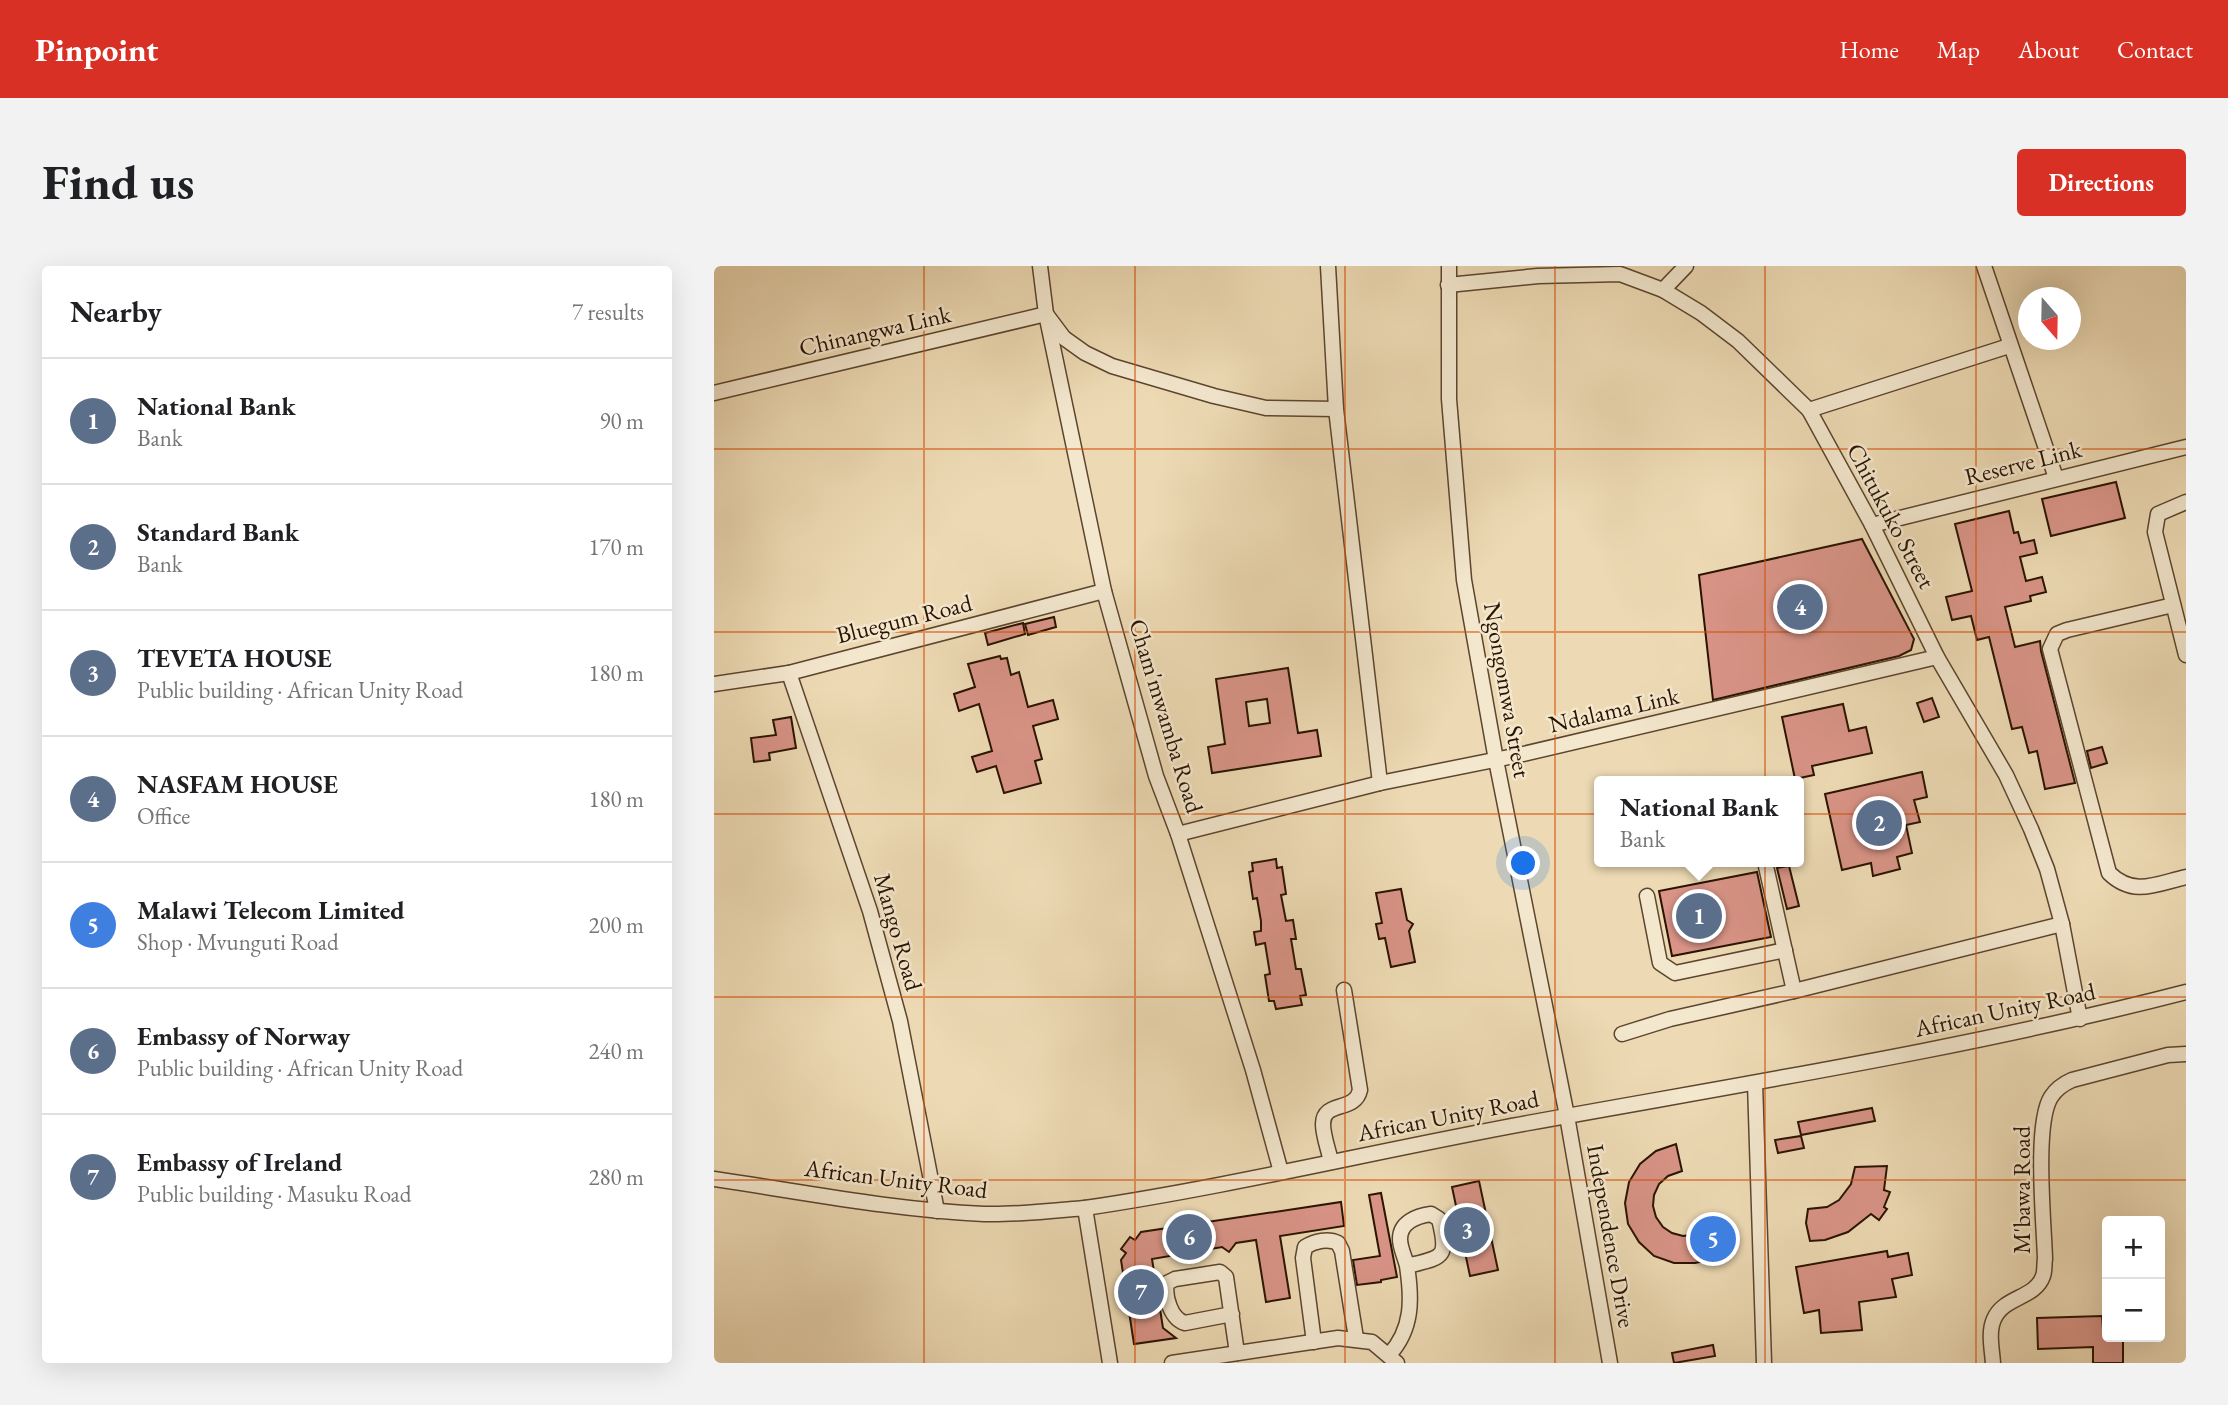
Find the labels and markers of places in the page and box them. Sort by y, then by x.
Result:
pin: 4 [1777,581,1823,633]
pin: 2 [1856,797,1902,849]
pin: 1 [1676,890,1722,942]
pin: 3 [1444,1204,1490,1256]
pin: 6 [1166,1211,1212,1263]
pin: 5 [1690,1213,1736,1265]
pin: 7 [1118,1266,1164,1318]

